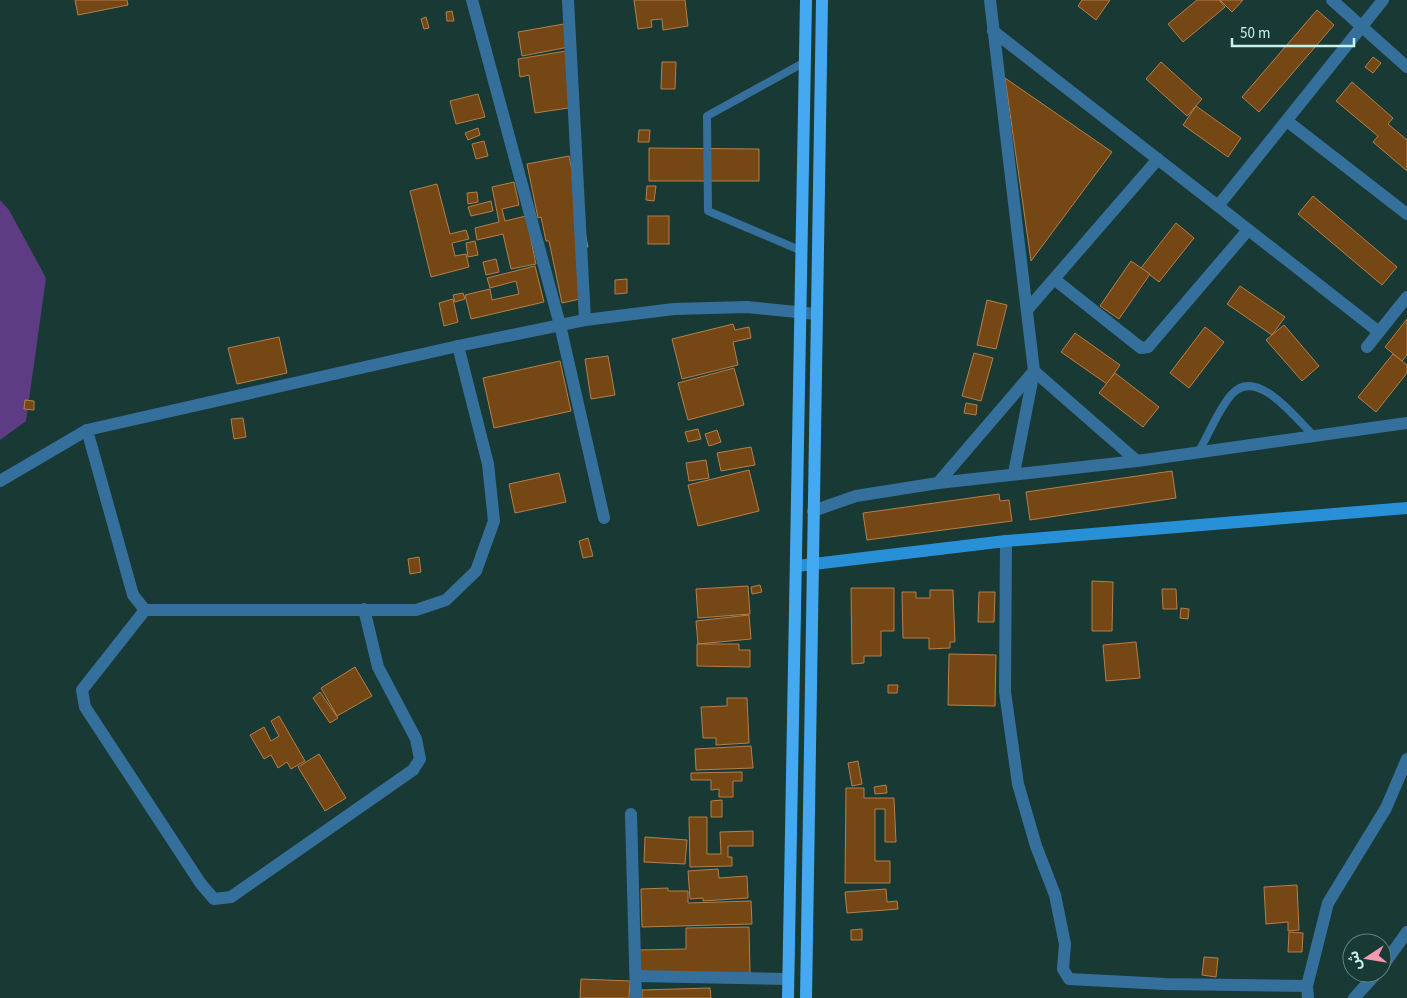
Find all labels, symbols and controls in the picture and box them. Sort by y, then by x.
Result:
scale bar [1232,15,1354,47]
text: 50 m [1240,23,1270,44]
north arrow [1342,933,1392,983]
text: ش [1343,949,1367,972]

